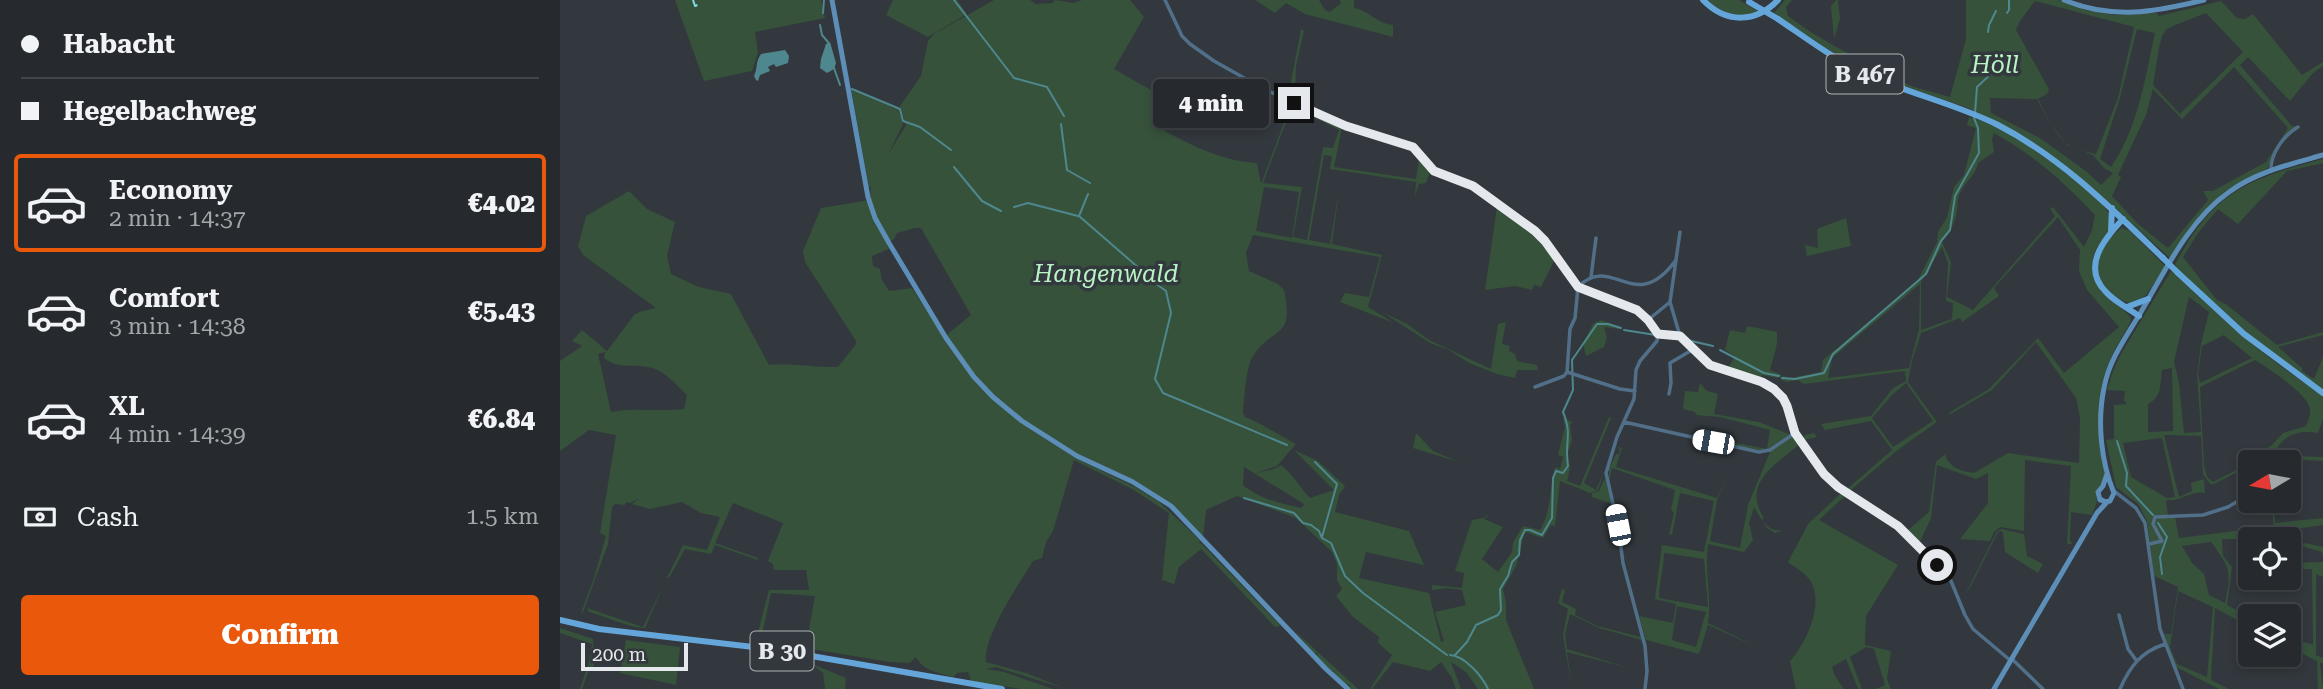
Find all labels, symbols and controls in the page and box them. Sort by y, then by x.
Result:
text: Habacht [63,29,175,59]
park label: Höll [1970,51,2019,79]
road number: B 467 [1826,54,1904,94]
callout: 4 min [1154,78,1270,128]
route end [1278,87,1310,119]
text: 4 min [1179,90,1243,117]
text: Hegelbachweg [63,96,256,126]
icon: car [25,172,88,235]
text: Economy [109,175,232,205]
text: €4.02 [468,188,535,218]
text: 2 min · 14:37 [109,205,246,232]
park label: Hangenwald [1033,260,1178,288]
icon: car [25,280,88,343]
text: Comfort [109,283,219,313]
text: €5.43 [468,296,535,326]
text: 3 min · 14:38 [109,313,246,340]
icon: car [25,388,88,451]
text: XL [109,391,145,421]
text: €6.84 [468,404,535,434]
text: 4 min · 14:39 [109,421,246,448]
car [1691,428,1736,456]
north arrow [2238,450,2301,513]
map controls [2238,450,2301,667]
icon: cash [21,498,59,536]
text: Cash [77,502,139,532]
car [1604,502,1633,548]
text: 1.5 km [466,503,539,530]
button: locate [2238,527,2301,590]
route start [1921,549,1953,581]
button: Confirm [21,595,539,675]
button: layers [2238,604,2301,667]
road number: B 30 [750,632,814,670]
scale bar [581,640,688,672]
text: 200 m [592,643,646,666]

